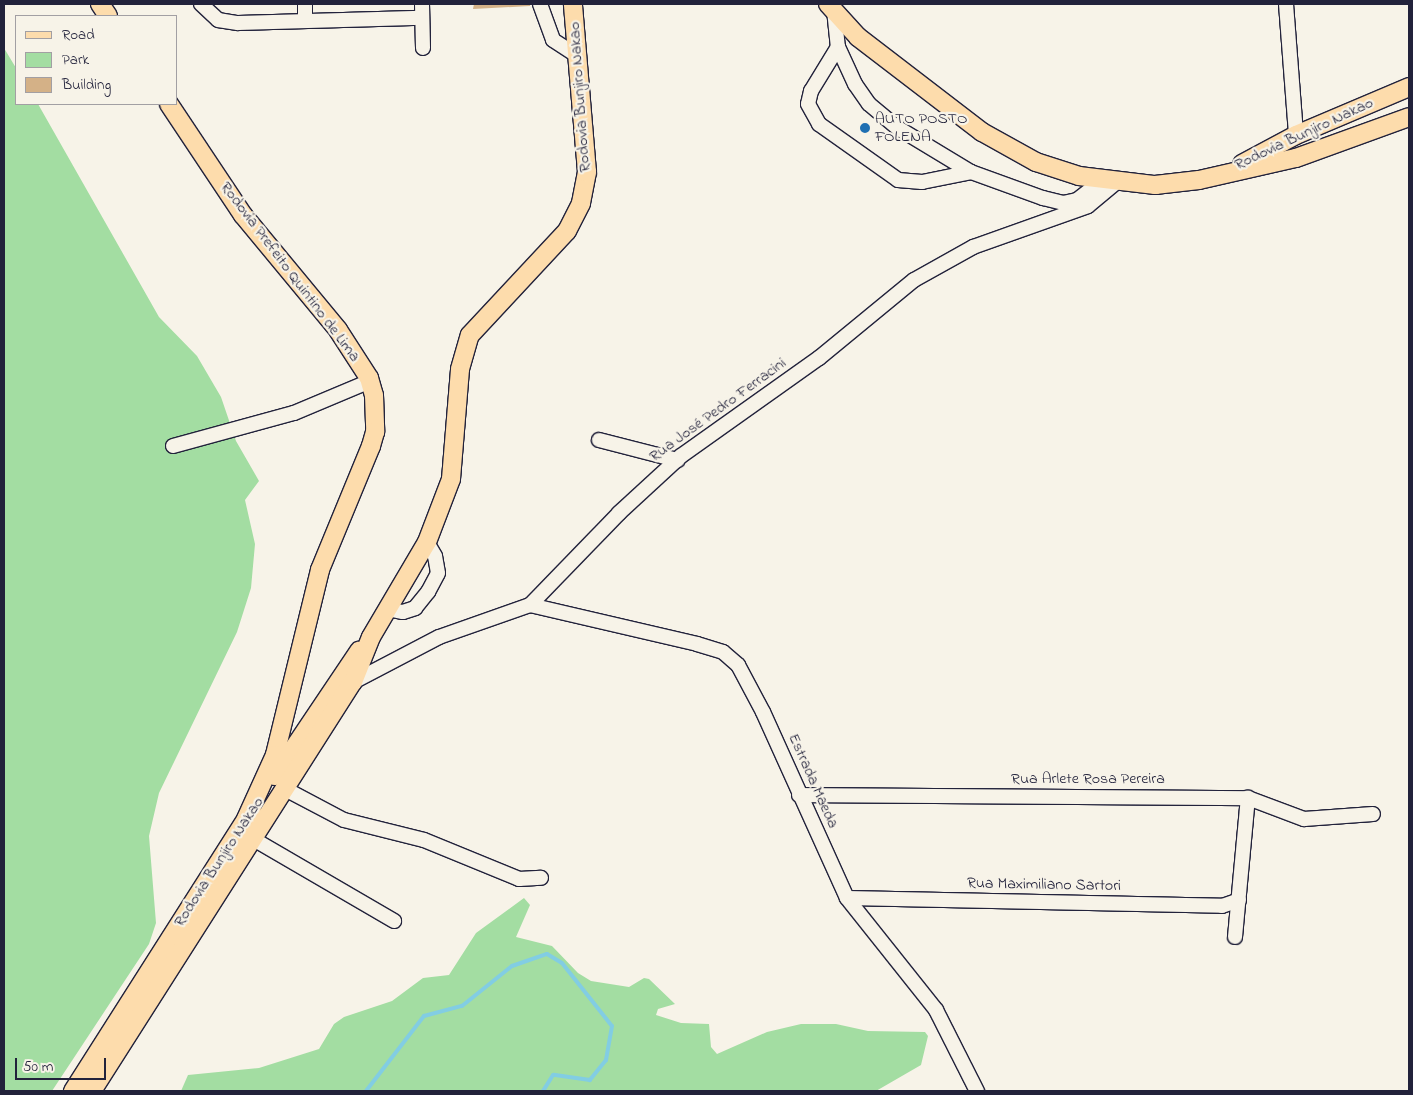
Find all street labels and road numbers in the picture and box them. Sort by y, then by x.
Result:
street label: Rodovia Bunjiro Nakao [565,21,595,173]
street label: Rodovia Bunjiro Nakao [1232,93,1376,175]
street label: Rodovia Prefeito Quintino de Lima [216,178,364,366]
street label: Rua José Pedro Ferracini [646,354,790,466]
street label: Estrada Maeda [784,731,842,831]
street label: Rua Arlete Rosa Pereira [1011,769,1165,789]
street label: Rodovia Bunjiro Nakao [170,794,268,930]
street label: Rua Maximiliano Sartori [967,874,1121,896]

